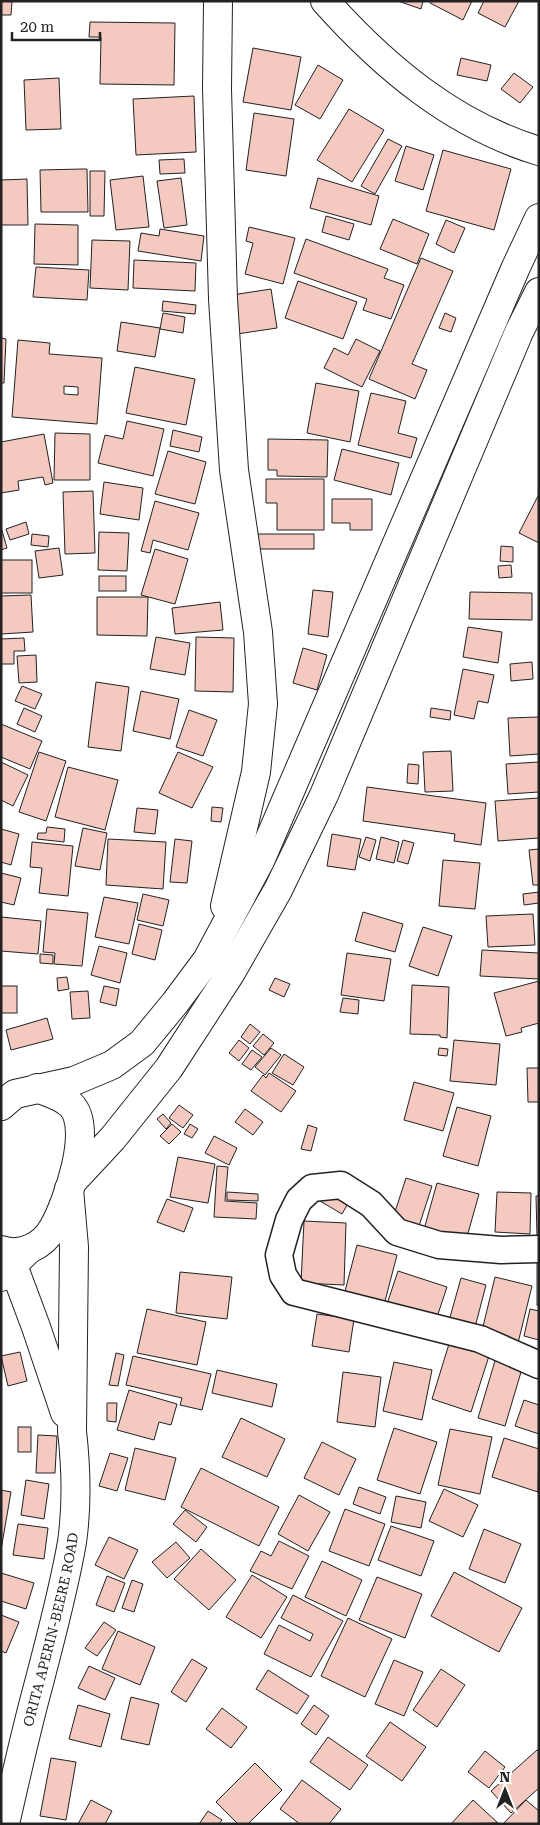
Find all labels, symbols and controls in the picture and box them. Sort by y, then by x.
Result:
scale bar [12,10,100,42]
text: 20 m [20,18,55,36]
street label: ORITA APERIN-BEERE ROAD [20,1531,81,1728]
north arrow [480,1765,530,1815]
text: N [500,1769,511,1785]

